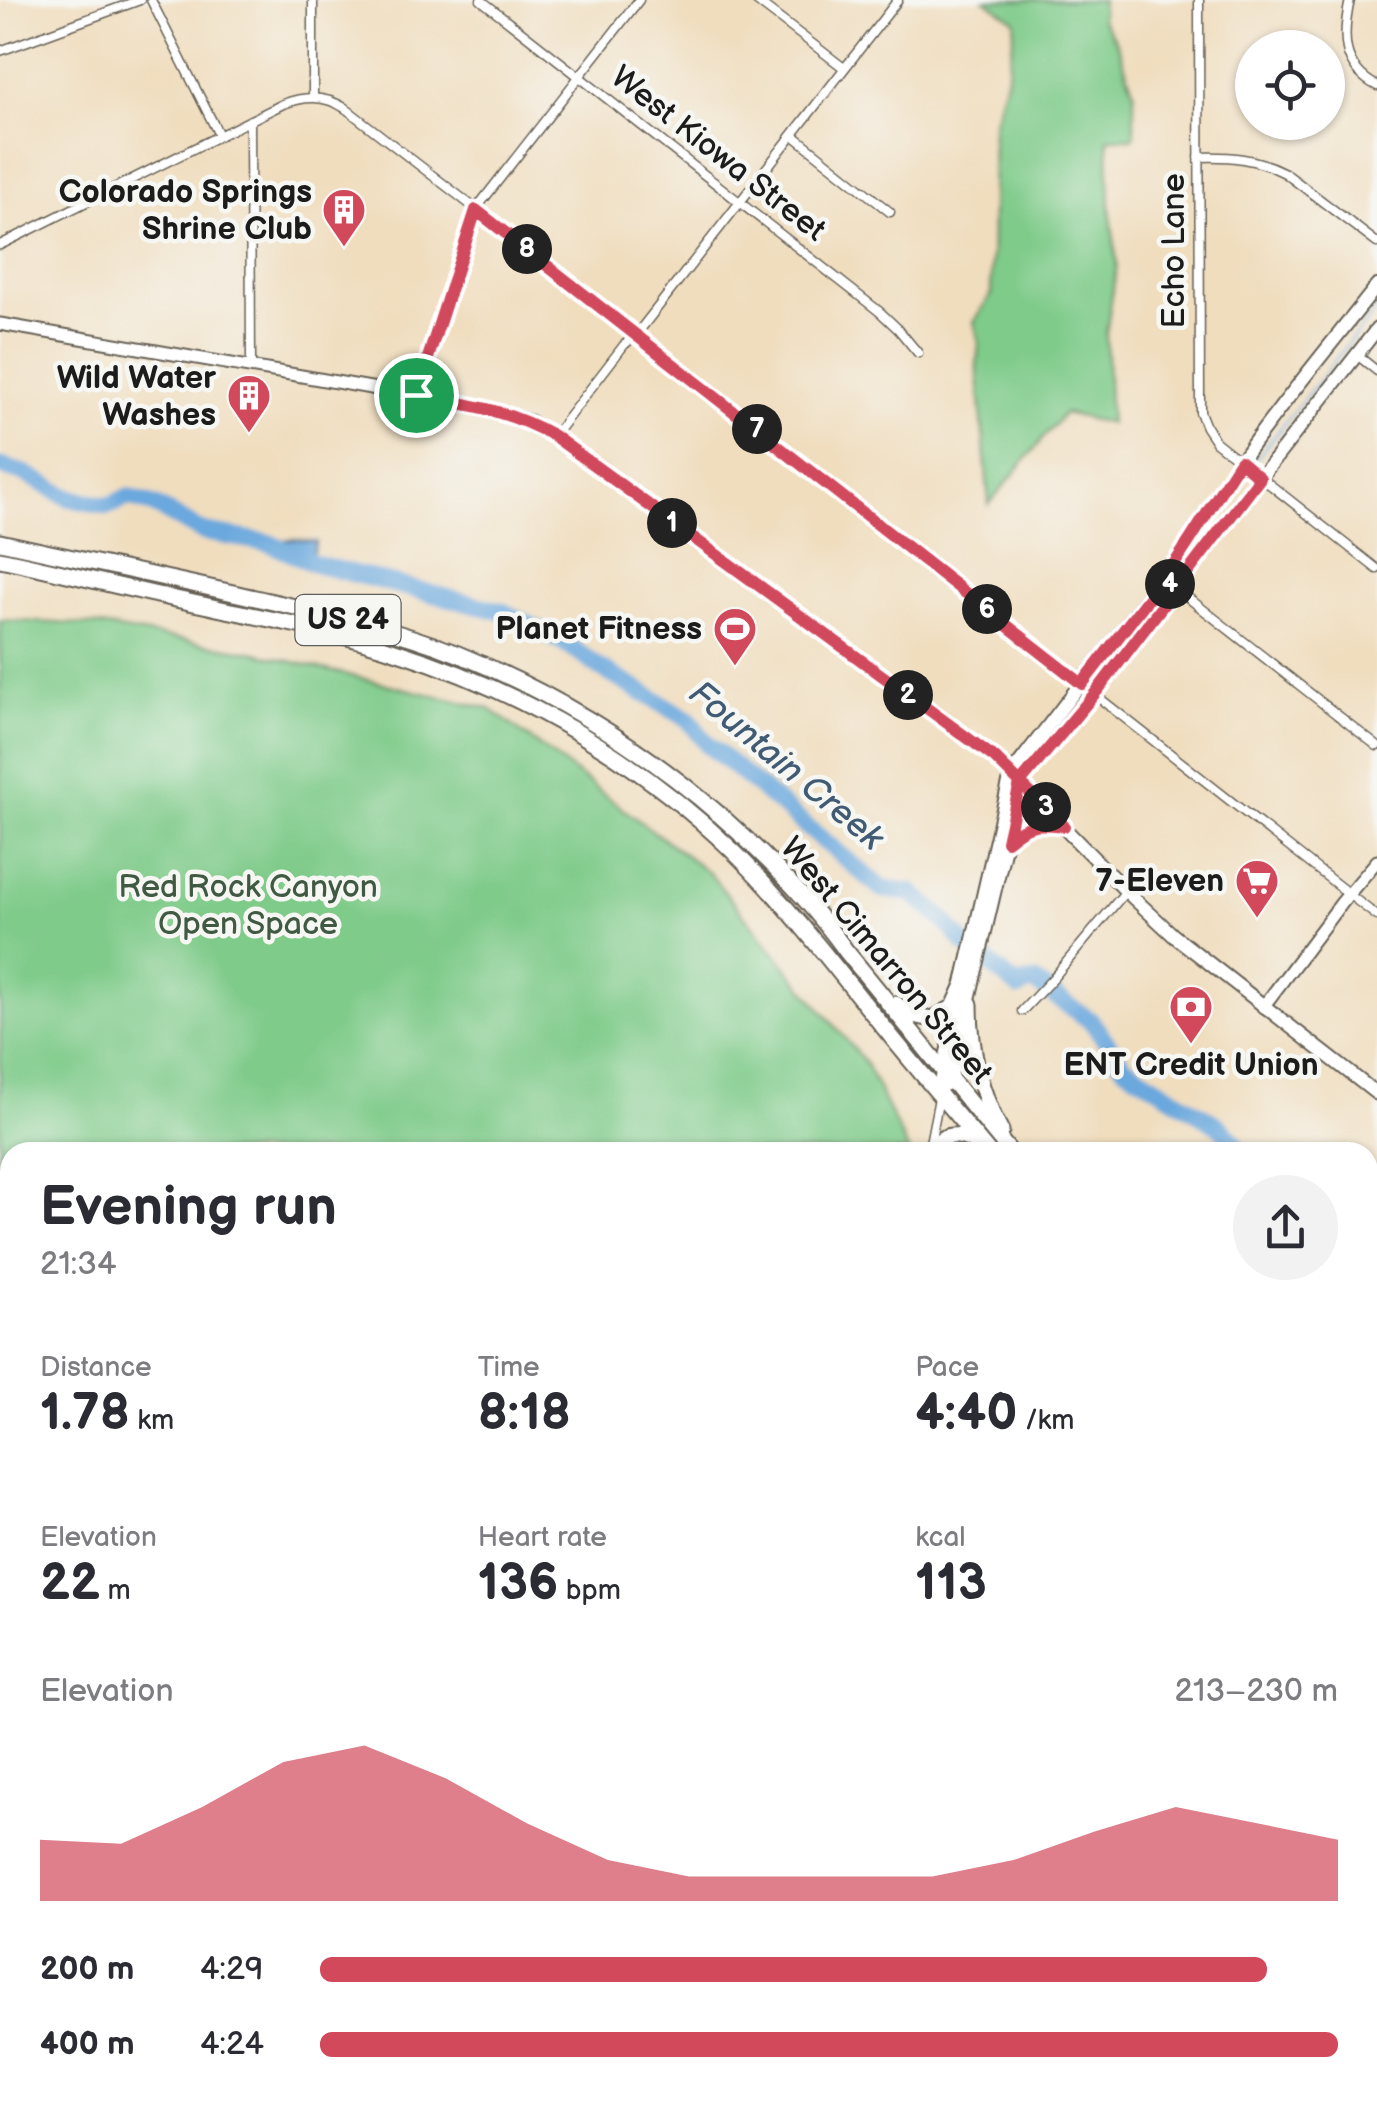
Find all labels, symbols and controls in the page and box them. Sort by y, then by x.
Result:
map controls [1235,30,1345,140]
button: locate [1235,30,1345,140]
street label: West Kiowa Street [603,58,833,250]
place label: Colorado Springs Shrine Club [59,173,312,249]
street label: Echo Lane [1155,173,1194,329]
building icon: Colorado Springs Shrine Club [321,187,367,248]
pin: 8 [502,224,552,274]
text: 8 [519,232,535,265]
pin [374,353,459,438]
place label: Wild Water Washes [57,359,216,435]
icon: arrive [389,368,444,423]
building icon: Wild Water Washes [226,373,272,434]
pin: 7 [732,404,782,454]
text: 7 [749,412,765,445]
pin: 1 [647,498,697,548]
text: 1 [666,506,678,539]
pin: 4 [1145,559,1195,609]
text: 4 [1162,567,1178,600]
pin: 6 [962,584,1012,634]
text: 6 [979,592,995,625]
road number: US 24 [296,595,400,645]
sports icon: Planet Fitness [712,606,758,667]
place label: Planet Fitness [495,610,702,649]
pin: 2 [883,670,933,720]
water label: Fountain Creek [680,672,893,861]
text: 2 [900,678,916,711]
pin: 3 [1021,782,1071,832]
text: 3 [1038,790,1054,823]
street label: West Cimarron Street [771,830,1001,1092]
supermarket icon: 7-Eleven [1234,858,1280,919]
place label: 7-Eleven [1095,862,1224,901]
park label: Red Rock Canyon Open Space [118,868,378,944]
bank icon: ENT Credit Union [1168,984,1214,1045]
place label: ENT Credit Union [1063,1046,1319,1085]
text: Evening run [40,1174,337,1241]
button: share [1233,1175,1338,1280]
text: 21:34 [40,1245,116,1284]
text: Distance [40,1351,152,1384]
text: Time [478,1351,540,1384]
text: Pace [915,1351,979,1384]
text: 1.78 [40,1384,130,1444]
text: 8:18 [478,1384,571,1444]
text: 4:40 [915,1384,1017,1444]
text: km [130,1404,174,1437]
text: /km [1017,1404,1074,1437]
text: Elevation [40,1521,157,1554]
text: Heart rate [478,1521,607,1554]
text: kcal [915,1521,966,1554]
text: 22 [40,1554,100,1614]
text: 136 [478,1554,558,1614]
text: 113 [915,1554,987,1614]
text: m [100,1574,131,1607]
text: bpm [558,1574,621,1607]
text: Elevation [40,1672,173,1711]
text: 213–230 m [1175,1672,1338,1711]
text: 200 m [40,1950,134,1989]
text: 4:29 [200,1950,263,1989]
text: 400 m [40,2025,135,2064]
text: 4:24 [200,2025,264,2064]

